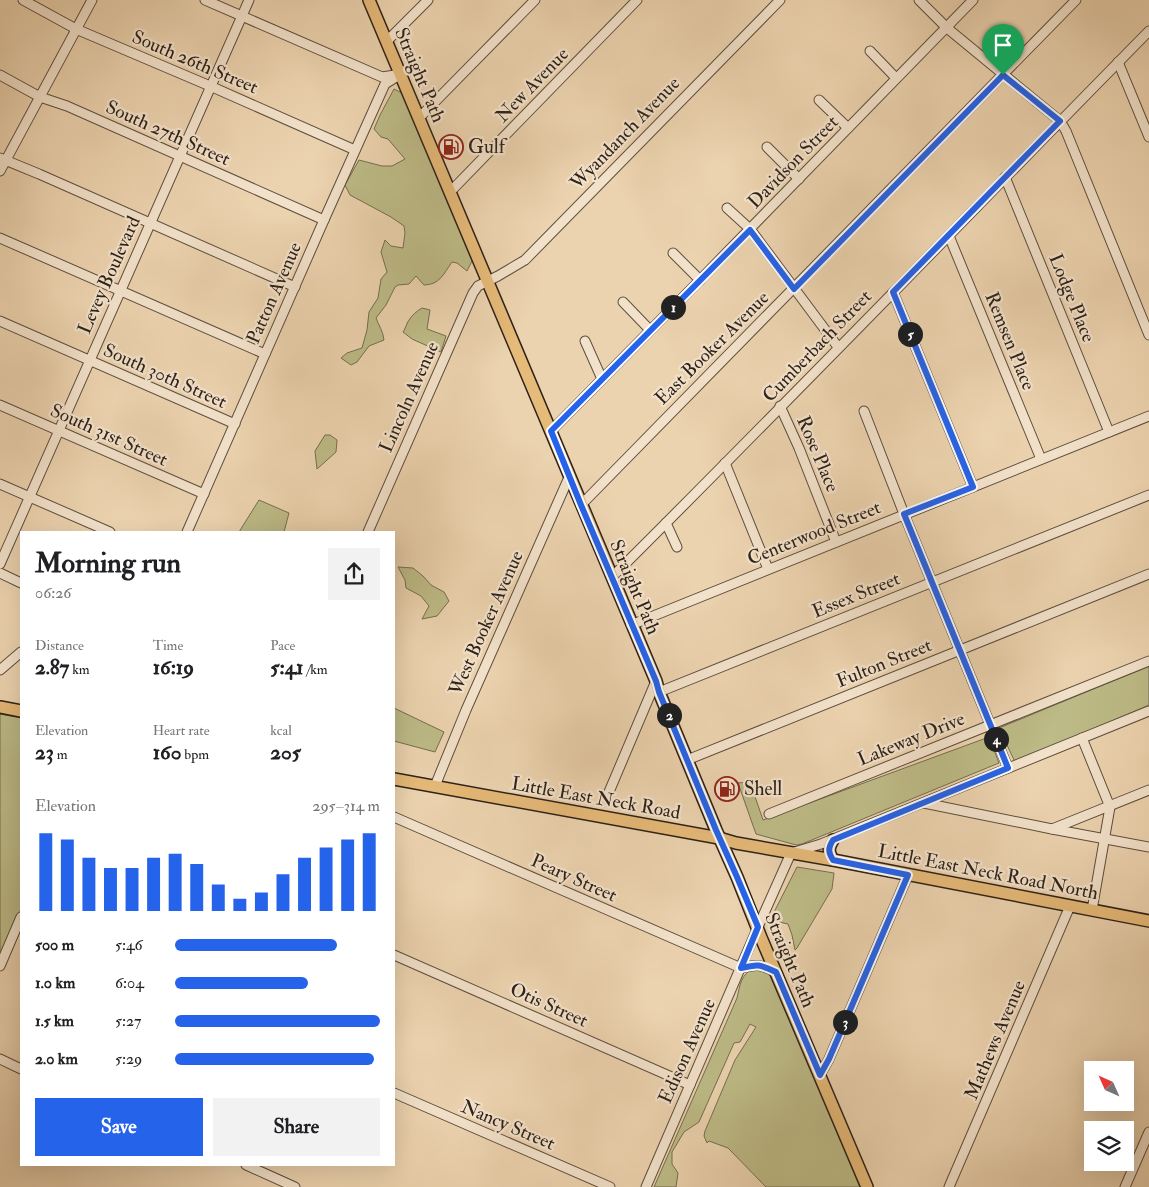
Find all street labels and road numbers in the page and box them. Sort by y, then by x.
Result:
street label: Straight Path [389,24,451,126]
street label: South 26th Street [128,25,262,99]
street label: New Avenue [490,42,574,128]
street label: Wyandanch Avenue [564,71,685,195]
street label: South 27th Street [102,95,234,171]
street label: Davidson Street [742,110,844,214]
street label: Levey Boulevard [72,212,146,338]
street label: Patton Avenue [241,238,307,348]
street label: Lodge Place [1043,250,1101,346]
street label: Cumberbach Street [757,285,877,407]
street label: East Booker Avenue [650,286,774,410]
street label: Remsen Place [979,288,1041,394]
street label: South 30th Street [100,338,230,414]
street label: Lincoln Avenue [374,338,444,456]
street label: South 31st Street [46,398,172,472]
street label: Rose Place [791,412,845,496]
street label: Centerwood Street [744,495,884,571]
street label: Straight Path [604,536,666,638]
street label: West Booker Avenue [443,547,529,700]
street label: Essex Street [808,566,904,624]
street label: Fulton Street [833,633,935,693]
street label: Lakeway Drive [854,707,968,771]
street label: Little East Neck Road [510,771,683,825]
street label: Little East Neck Road North [876,839,1100,905]
street label: Peary Street [527,848,621,908]
street label: Straight Path [759,909,821,1011]
street label: Otis Street [506,977,592,1033]
street label: Mathews Avenue [959,977,1031,1103]
street label: Edison Avenue [653,995,721,1107]
street label: Nancy Street [457,1094,559,1156]

